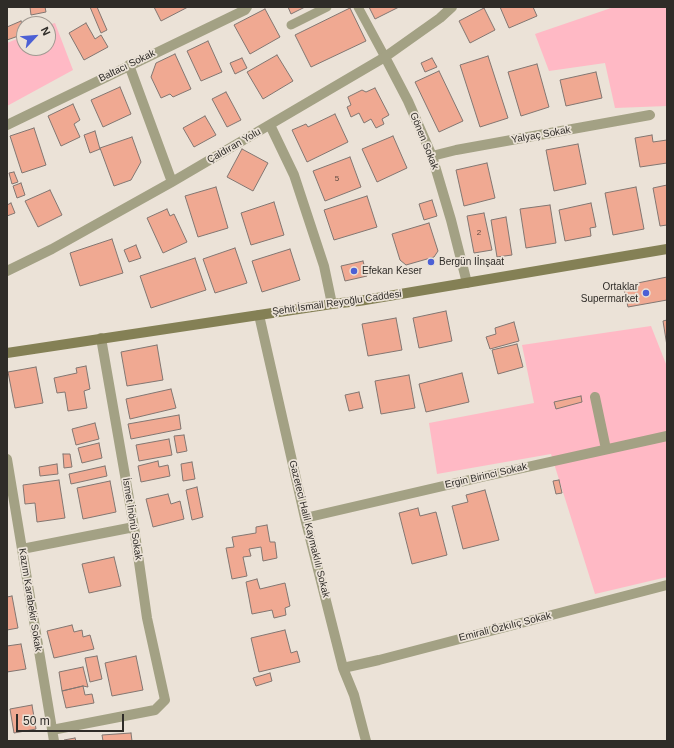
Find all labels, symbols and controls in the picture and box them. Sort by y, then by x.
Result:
north arrow [16,16,56,56]
text: N [39,25,53,37]
street label: Baltacı Sokak [97,47,157,85]
street label: Gönen Sokak [407,111,441,171]
street label: Yalyaç Sokak [510,124,572,146]
street label: Çaldıran Yolu [205,126,263,166]
house number: 5 [335,174,339,184]
house number: 2 [477,228,481,238]
place label: Bergün Iİnşaat [439,256,504,268]
marker: Bergün Iİnşaat [426,257,436,267]
place label: Efekan Keser [362,265,422,277]
marker: Efekan Keser [349,266,359,276]
place label: Ortaklar Supermarket [581,281,638,304]
street label: Şehit İsmail Reyoğlu Caddesi [271,288,403,318]
marker: Ortaklar Supermarket [641,288,651,298]
street label: Gazeteci Halil Kaymaklılı Sokak [286,459,332,599]
street label: Ergin Birinci Sokak [444,461,528,491]
street label: İsmet İnönü Sokak [120,477,144,561]
street label: Kazım Karabekir Sokak [16,547,44,653]
street label: Emirali Özkılıç Sokak [458,610,552,644]
scale bar [18,706,126,732]
text: 50 m [23,714,50,728]

